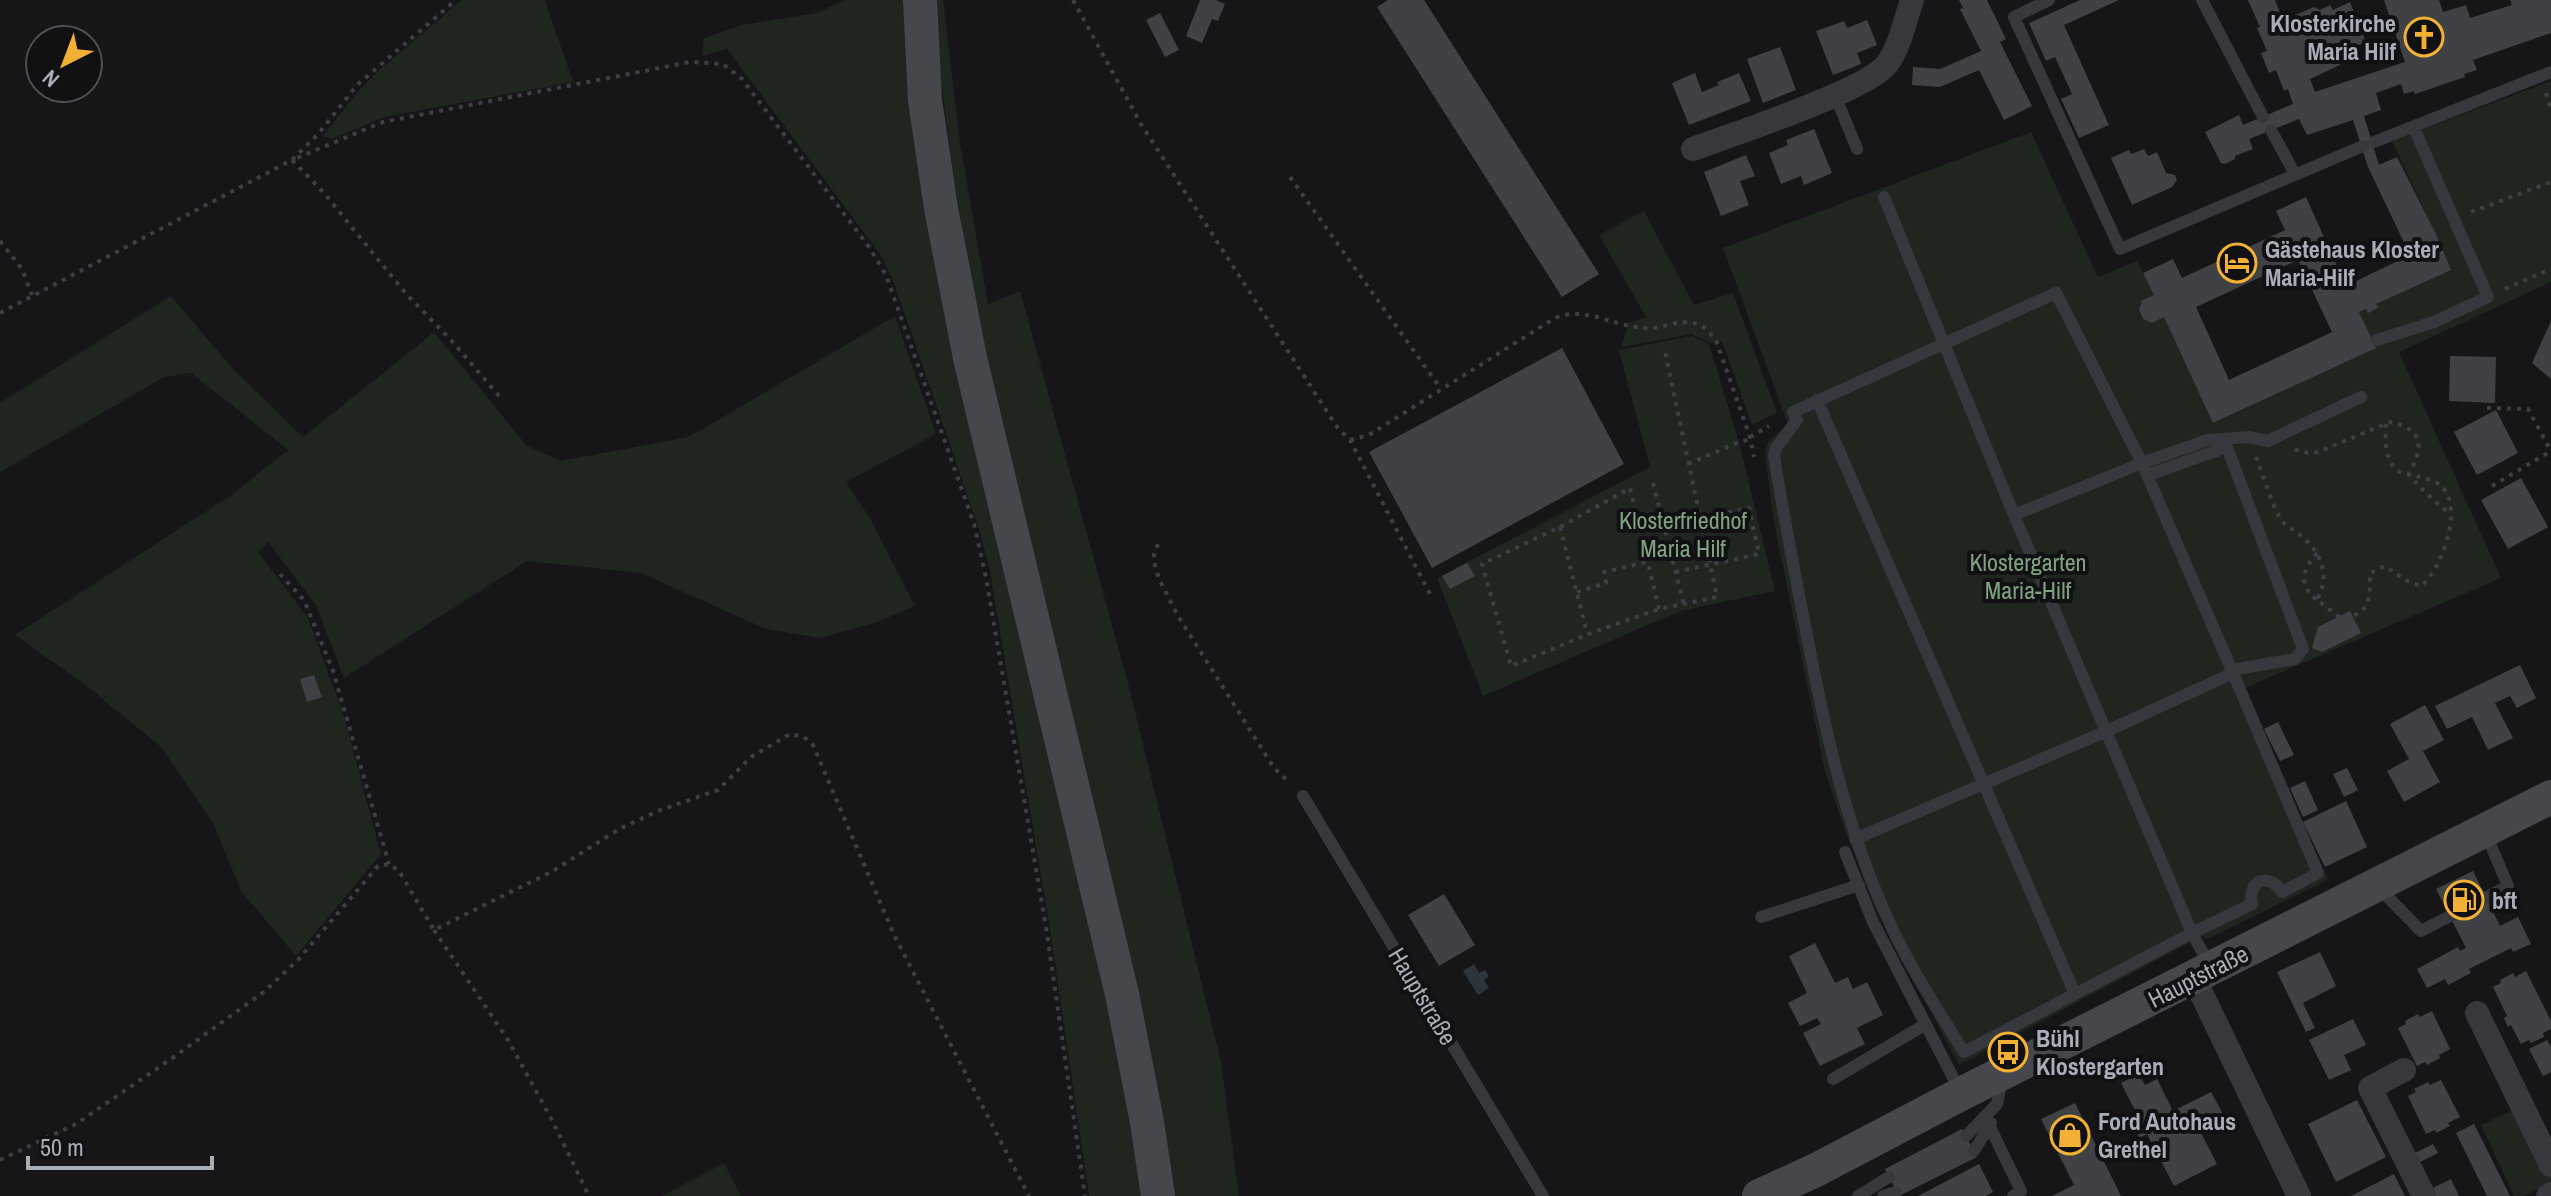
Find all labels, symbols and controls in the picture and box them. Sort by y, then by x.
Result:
place label: Klosterkirche Maria Hilf [2270,7,2396,67]
church icon: Klosterkirche Maria Hilf [2403,16,2445,58]
north arrow [24,24,104,104]
text: N [36,63,65,94]
place label: Gästehaus Kloster Maria-Hilf [2265,233,2439,293]
hotel icon: Gästehaus Kloster Maria-Hilf [2216,242,2258,284]
park label: Klosterfriedhof Maria Hilf [1619,504,1748,564]
park label: Klostergarten Maria-Hilf [1969,546,2087,606]
fuel station icon: bft [2443,879,2485,921]
place label: bft [2492,884,2518,916]
street label: Hauptstraße [2142,937,2254,1015]
street label: Hauptstraße [1381,941,1465,1051]
place label: Bühl Klostergarten [2036,1022,2164,1082]
bus stop icon: Bühl Klostergarten [1987,1031,2029,1073]
place label: Ford Autohaus Grethel [2098,1105,2236,1165]
shop icon: Ford Autohaus Grethel [2049,1114,2091,1156]
scale bar [28,1120,212,1170]
text: 50 m [40,1131,84,1163]

